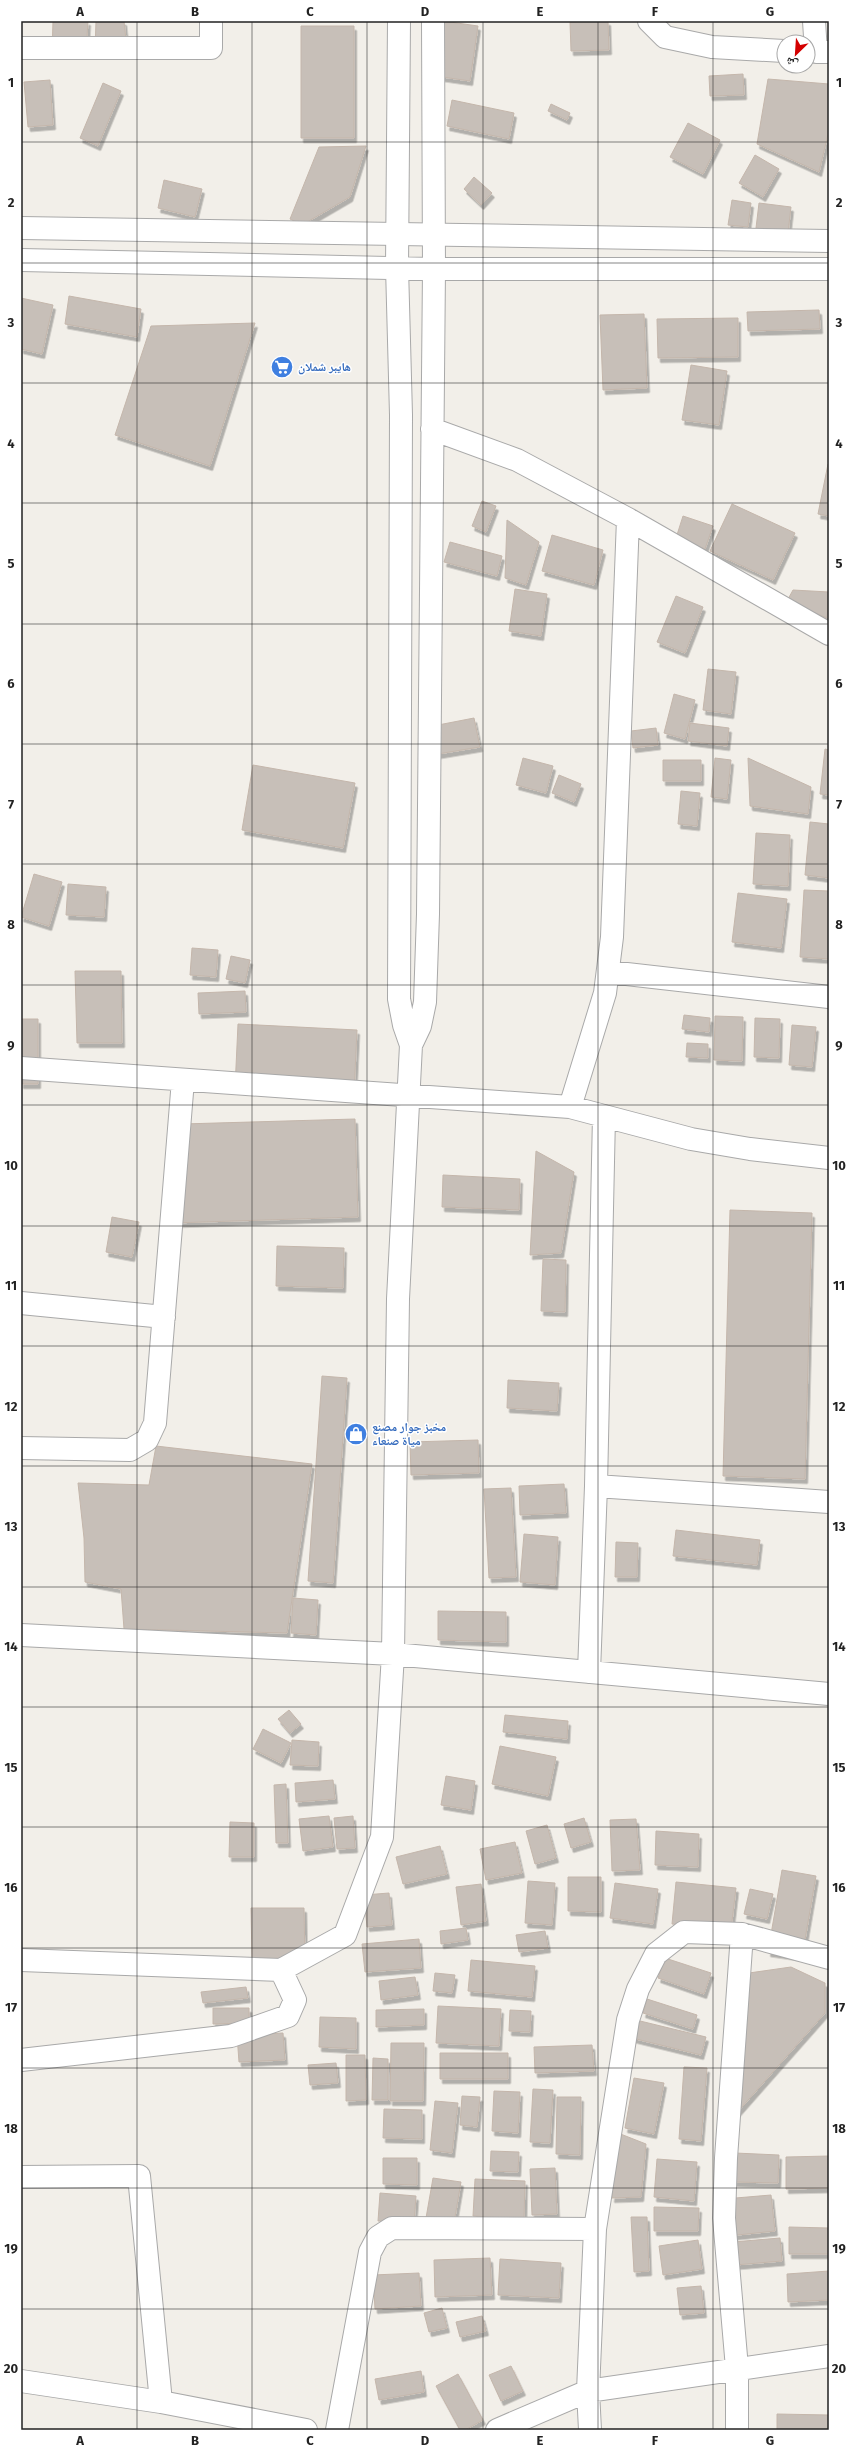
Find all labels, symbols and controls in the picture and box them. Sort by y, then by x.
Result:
text: A [75,4,84,19]
text: B [191,4,199,19]
text: C [306,4,314,19]
text: D [421,4,430,19]
text: E [537,4,544,19]
text: F [652,4,659,19]
text: G [766,4,774,19]
north arrow [776,34,816,74]
text: ش [784,53,800,71]
text: 1 [8,75,14,90]
text: 1 [836,75,842,90]
text: 2 [8,195,15,210]
text: 2 [836,195,843,210]
text: 3 [7,315,15,330]
text: 3 [835,315,843,330]
supermarket icon: هايبر شملان [269,354,295,380]
place label: هايبر شملان [298,360,351,375]
text: 4 [7,436,15,451]
text: 4 [835,436,843,451]
text: 5 [8,556,15,571]
text: 5 [836,556,843,571]
text: 6 [7,676,15,691]
text: 6 [835,676,843,691]
text: 7 [8,797,14,812]
text: 7 [836,797,842,812]
text: 8 [7,917,15,932]
text: 8 [835,917,843,932]
text: 9 [7,1038,15,1053]
text: 9 [835,1038,843,1053]
text: 10 [4,1158,18,1173]
text: 10 [832,1158,846,1173]
text: 11 [5,1278,17,1293]
text: 11 [833,1278,845,1293]
text: 12 [5,1399,18,1414]
text: 12 [833,1399,846,1414]
place label: مخبز جوار مصنع مياة صنعاء [372,1420,446,1448]
shop icon: مخبز جوار مصنع مياة صنعاء [343,1421,369,1447]
text: 13 [5,1519,18,1534]
text: 13 [833,1519,846,1534]
text: 14 [4,1639,18,1654]
text: 14 [832,1639,846,1654]
text: 15 [4,1760,18,1775]
text: 15 [832,1760,846,1775]
text: 16 [4,1880,18,1895]
text: 16 [832,1880,846,1895]
text: 17 [5,2000,17,2015]
text: 17 [833,2000,845,2015]
text: 18 [4,2121,18,2136]
text: 18 [832,2121,846,2136]
text: 19 [4,2241,18,2256]
text: 19 [832,2241,846,2256]
text: 20 [4,2361,19,2376]
text: 20 [832,2361,847,2376]
text: A [75,2433,84,2448]
text: B [191,2433,199,2448]
text: C [306,2433,314,2448]
text: D [421,2433,430,2448]
text: E [537,2433,544,2448]
text: F [652,2433,659,2448]
text: G [766,2433,774,2448]

